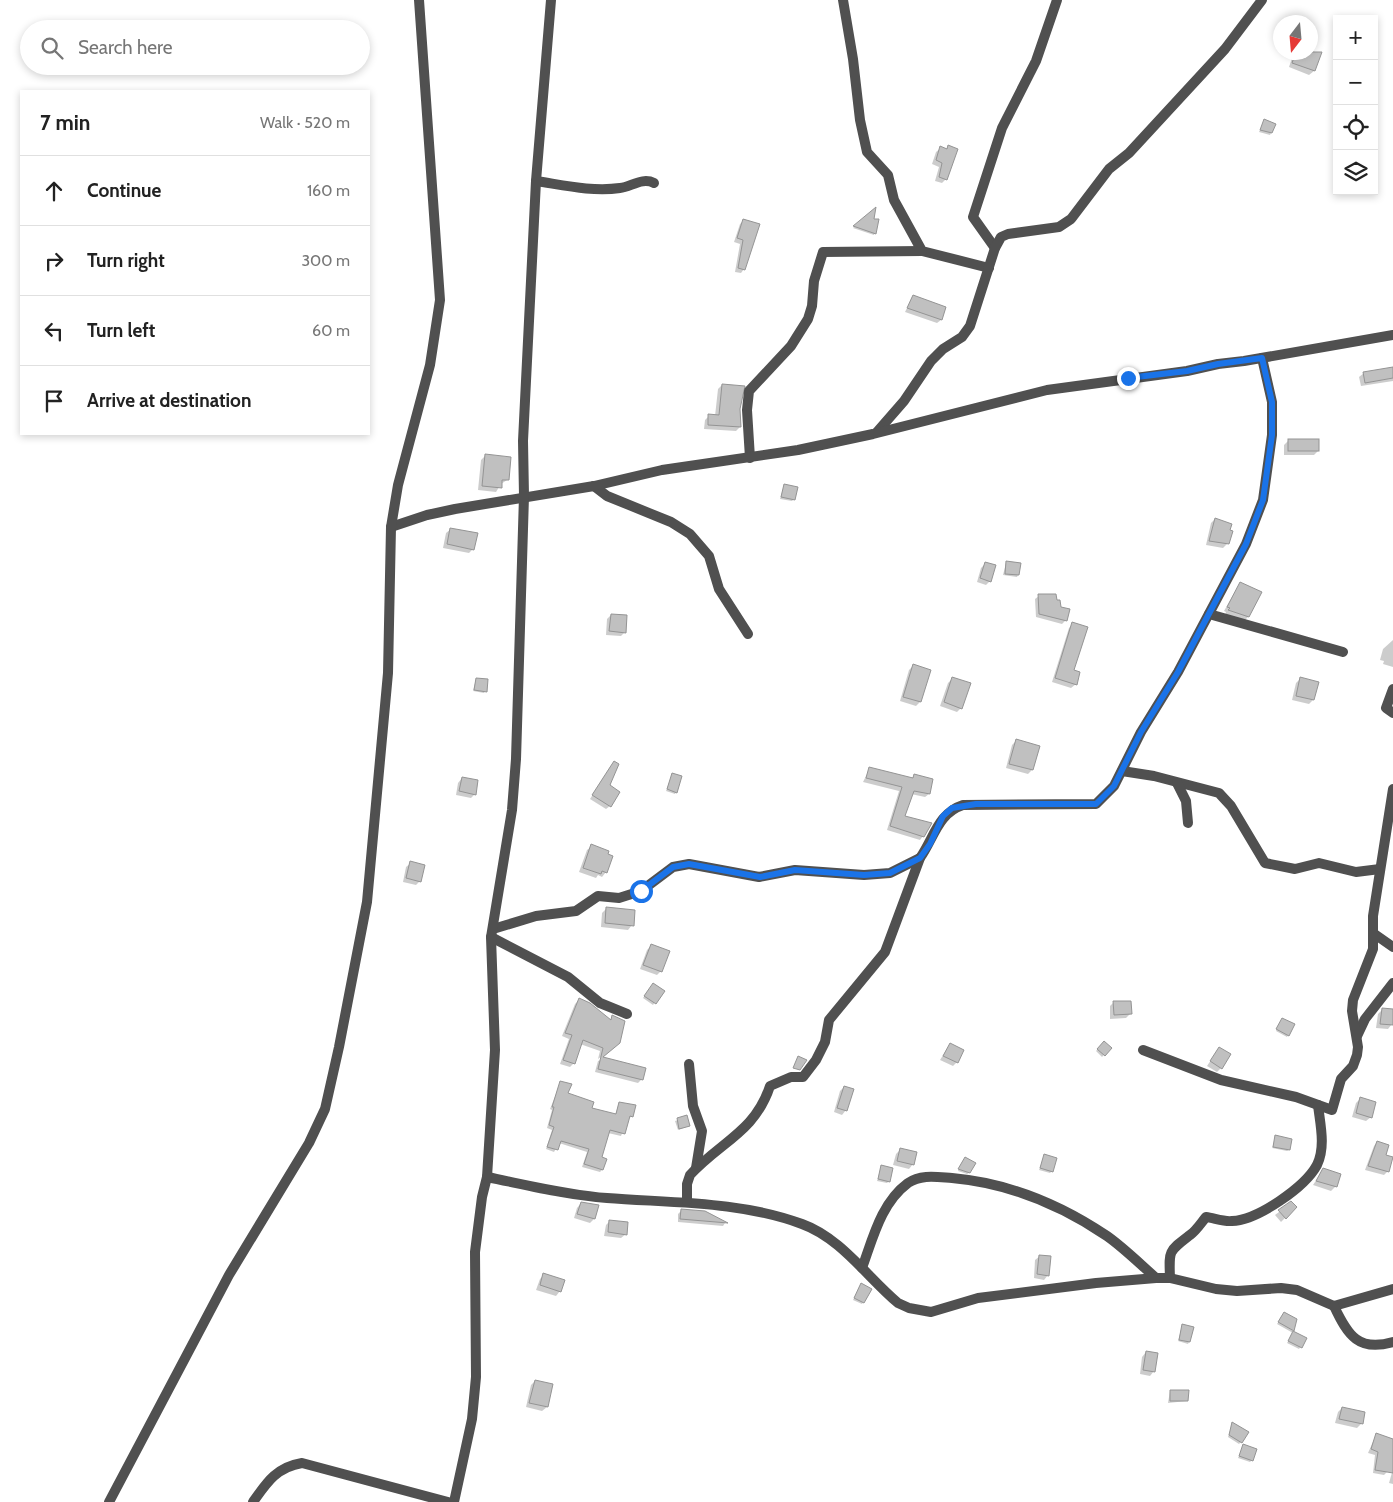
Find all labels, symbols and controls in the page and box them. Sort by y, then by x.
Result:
north arrow [1273,15,1318,60]
map controls [1333,15,1378,195]
button: + [1333,15,1378,60]
search box [20,20,370,75]
icon: search [38,34,66,62]
text: Search here [78,36,172,59]
button: − [1333,60,1378,105]
button: locate [1333,105,1378,150]
text: 7 min [40,110,90,135]
text: Walk · 520 m [260,113,350,132]
button: layers [1333,150,1378,195]
icon: ahead [40,177,68,205]
text: Continue [87,179,161,202]
text: 160 m [307,181,350,200]
icon: right [40,247,68,275]
text: Turn right [87,249,165,272]
text: 300 m [301,251,350,270]
icon: left [40,317,68,345]
text: Turn left [87,319,155,342]
text: 60 m [312,321,350,340]
route end [1117,367,1140,390]
icon: arrive [40,387,68,415]
text: Arrive at destination [87,389,251,412]
route start [630,880,653,903]

